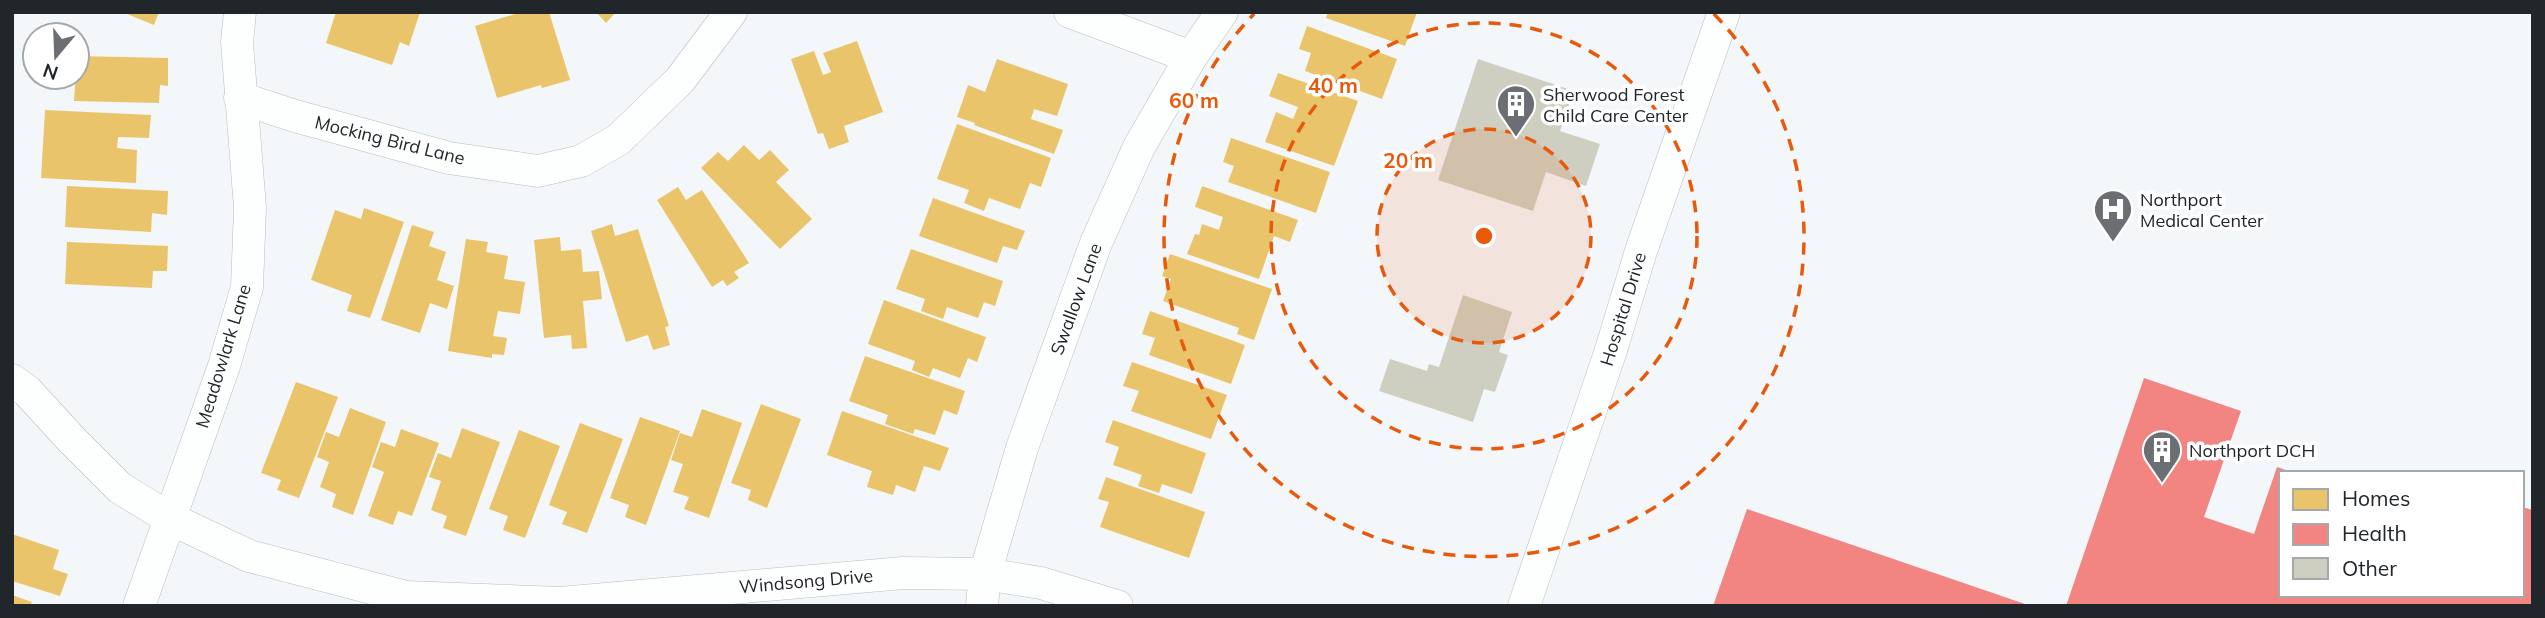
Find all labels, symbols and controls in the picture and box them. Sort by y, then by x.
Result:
north arrow [21,21,91,91]
text: N [40,58,61,86]
text: 40 m [1308,72,1358,98]
building icon: Sherwood Forest Child Care Center [1495,83,1537,138]
place label: Sherwood Forest Child Care Center [1543,83,1689,127]
text: 60 m [1169,87,1219,113]
street label: Mocking Bird Lane [313,110,467,170]
text: 20 m [1383,147,1433,173]
hospital icon: Northport Medical Center [2092,188,2134,243]
place label: Northport Medical Center [2140,188,2264,232]
centre of rings [1472,224,1496,248]
street label: Swallow Lane [1045,240,1107,358]
street label: Hospital Drive [1595,249,1651,369]
street label: Meadowlark Lane [190,281,256,431]
building icon: Northport DCH [2141,429,2183,484]
place label: Northport DCH [2189,439,2315,462]
legend [2279,471,2524,597]
text: Homes [2342,485,2410,511]
text: Health [2342,520,2407,546]
text: Other [2342,555,2397,581]
street label: Windsong Drive [738,564,874,598]

